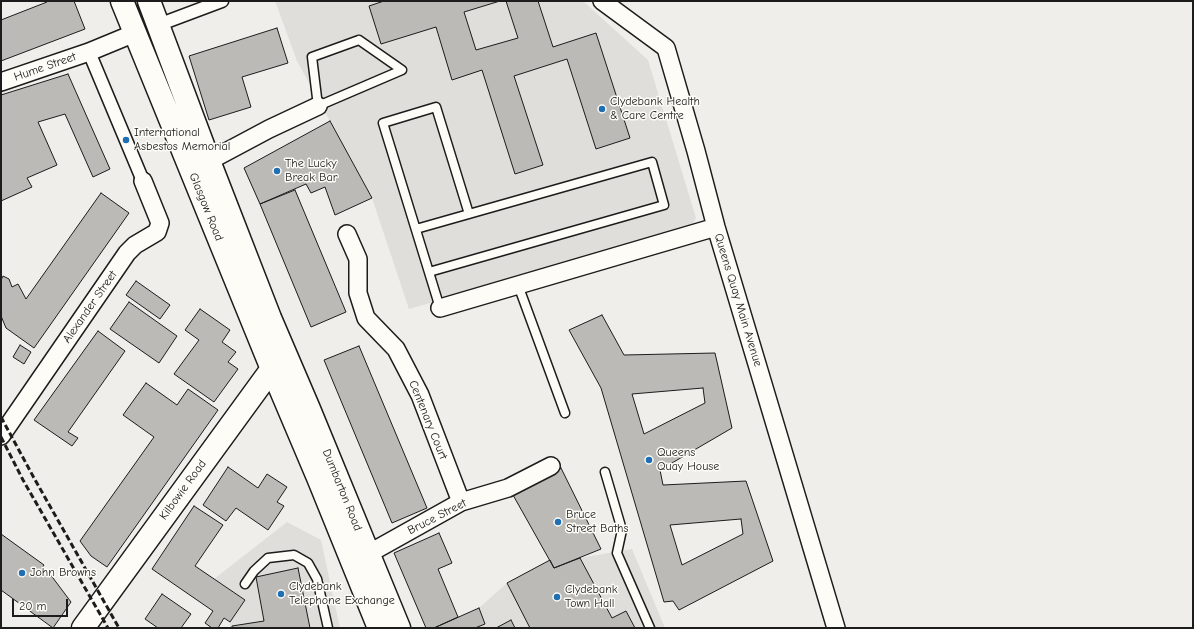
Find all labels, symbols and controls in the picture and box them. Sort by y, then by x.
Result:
street label: Hume Street [12,50,78,84]
place label: Clydebank Health & Care Centre [610,95,700,123]
marker: Clydebank Health & Care Centre [597,104,607,114]
place label: International Asbestos Memorial [134,126,230,154]
marker: International Asbestos Memorial [121,135,131,145]
place label: The Lucky Break Bar [285,157,337,185]
marker: The Lucky Break Bar [272,166,282,176]
street label: Glasgow Road [186,171,226,243]
street label: Queens Quay Main Avenue [711,232,765,368]
street label: Alexander Street [60,268,120,346]
street label: Centenary Court [406,378,450,462]
place label: Queens Quay House [657,446,719,474]
street label: Dumbarton Road [319,447,365,533]
marker: Queens Quay House [644,455,654,465]
street label: Kilbowie Road [156,457,210,523]
street label: Bruce Street [405,496,469,538]
place label: Bruce Street Baths [566,508,629,536]
marker: Bruce Street Baths [553,517,563,527]
place label: John Browns [30,566,96,580]
marker: John Browns [17,568,27,578]
place label: Clydebank Telephone Exchange [289,580,395,608]
place label: Clydebank Town Hall [565,583,618,611]
marker: Clydebank Telephone Exchange [276,589,286,599]
scale bar [14,591,70,617]
marker: Clydebank Town Hall [552,592,562,602]
text: 20 m [19,599,47,613]

